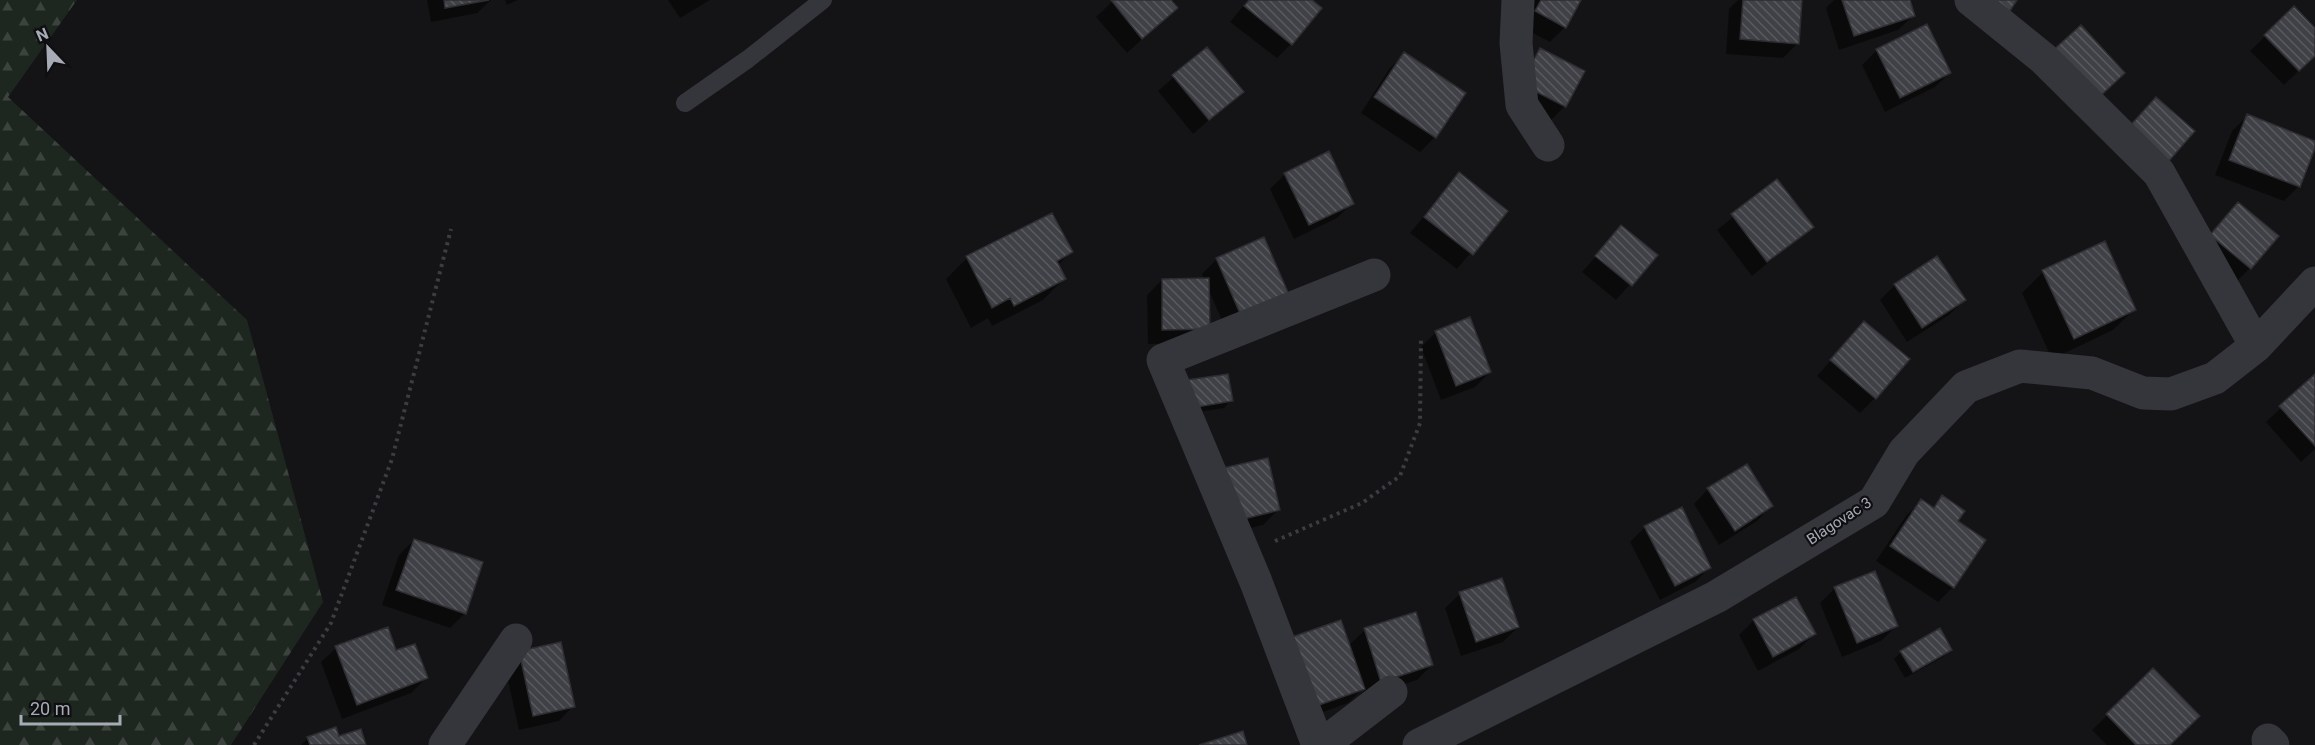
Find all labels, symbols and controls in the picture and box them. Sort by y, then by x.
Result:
north arrow [18,18,78,78]
text: N [33,24,51,46]
street label: Blagovac 3 [1803,493,1875,549]
scale bar [21,688,120,726]
text: 20 m [30,698,70,719]

